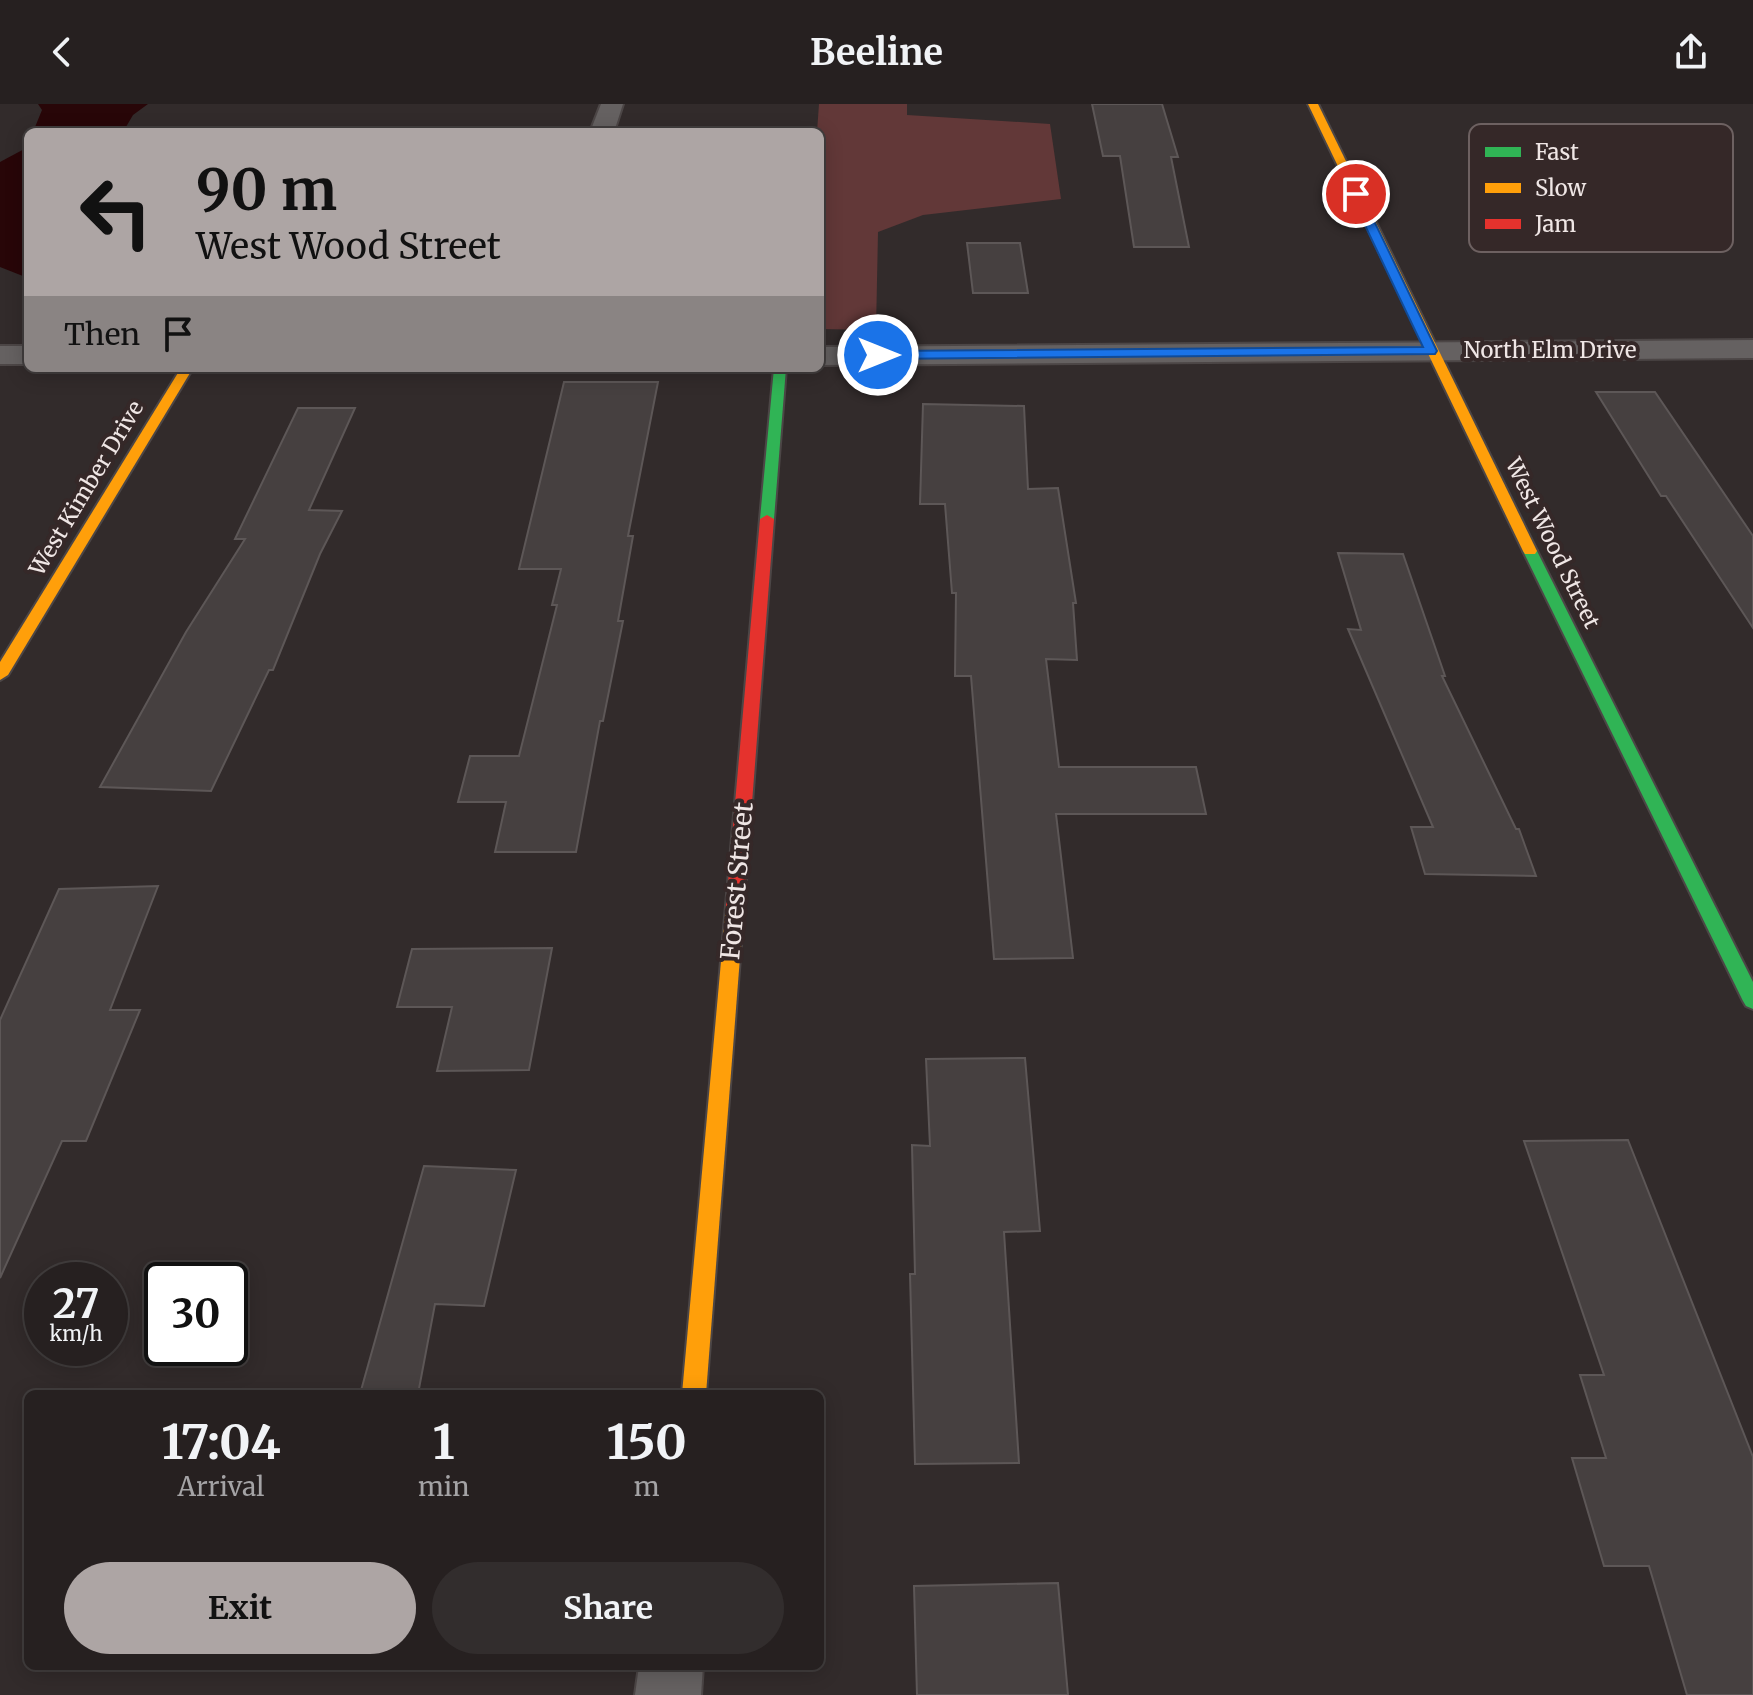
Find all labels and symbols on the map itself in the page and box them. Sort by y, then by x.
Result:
legend [1469,124,1733,252]
text: Fast [1535,138,1579,166]
pin [1322,160,1390,228]
text: Slow [1535,174,1586,202]
text: Jam [1534,210,1576,238]
position arrow [836,313,920,397]
street label: North Elm Drive [1464,336,1636,364]
street label: West Kimber Drive [22,395,149,581]
street label: West Wood Street [1499,452,1607,633]
street label: Forest Street [713,801,760,961]
speed limit sign: 30 [144,1262,248,1366]

